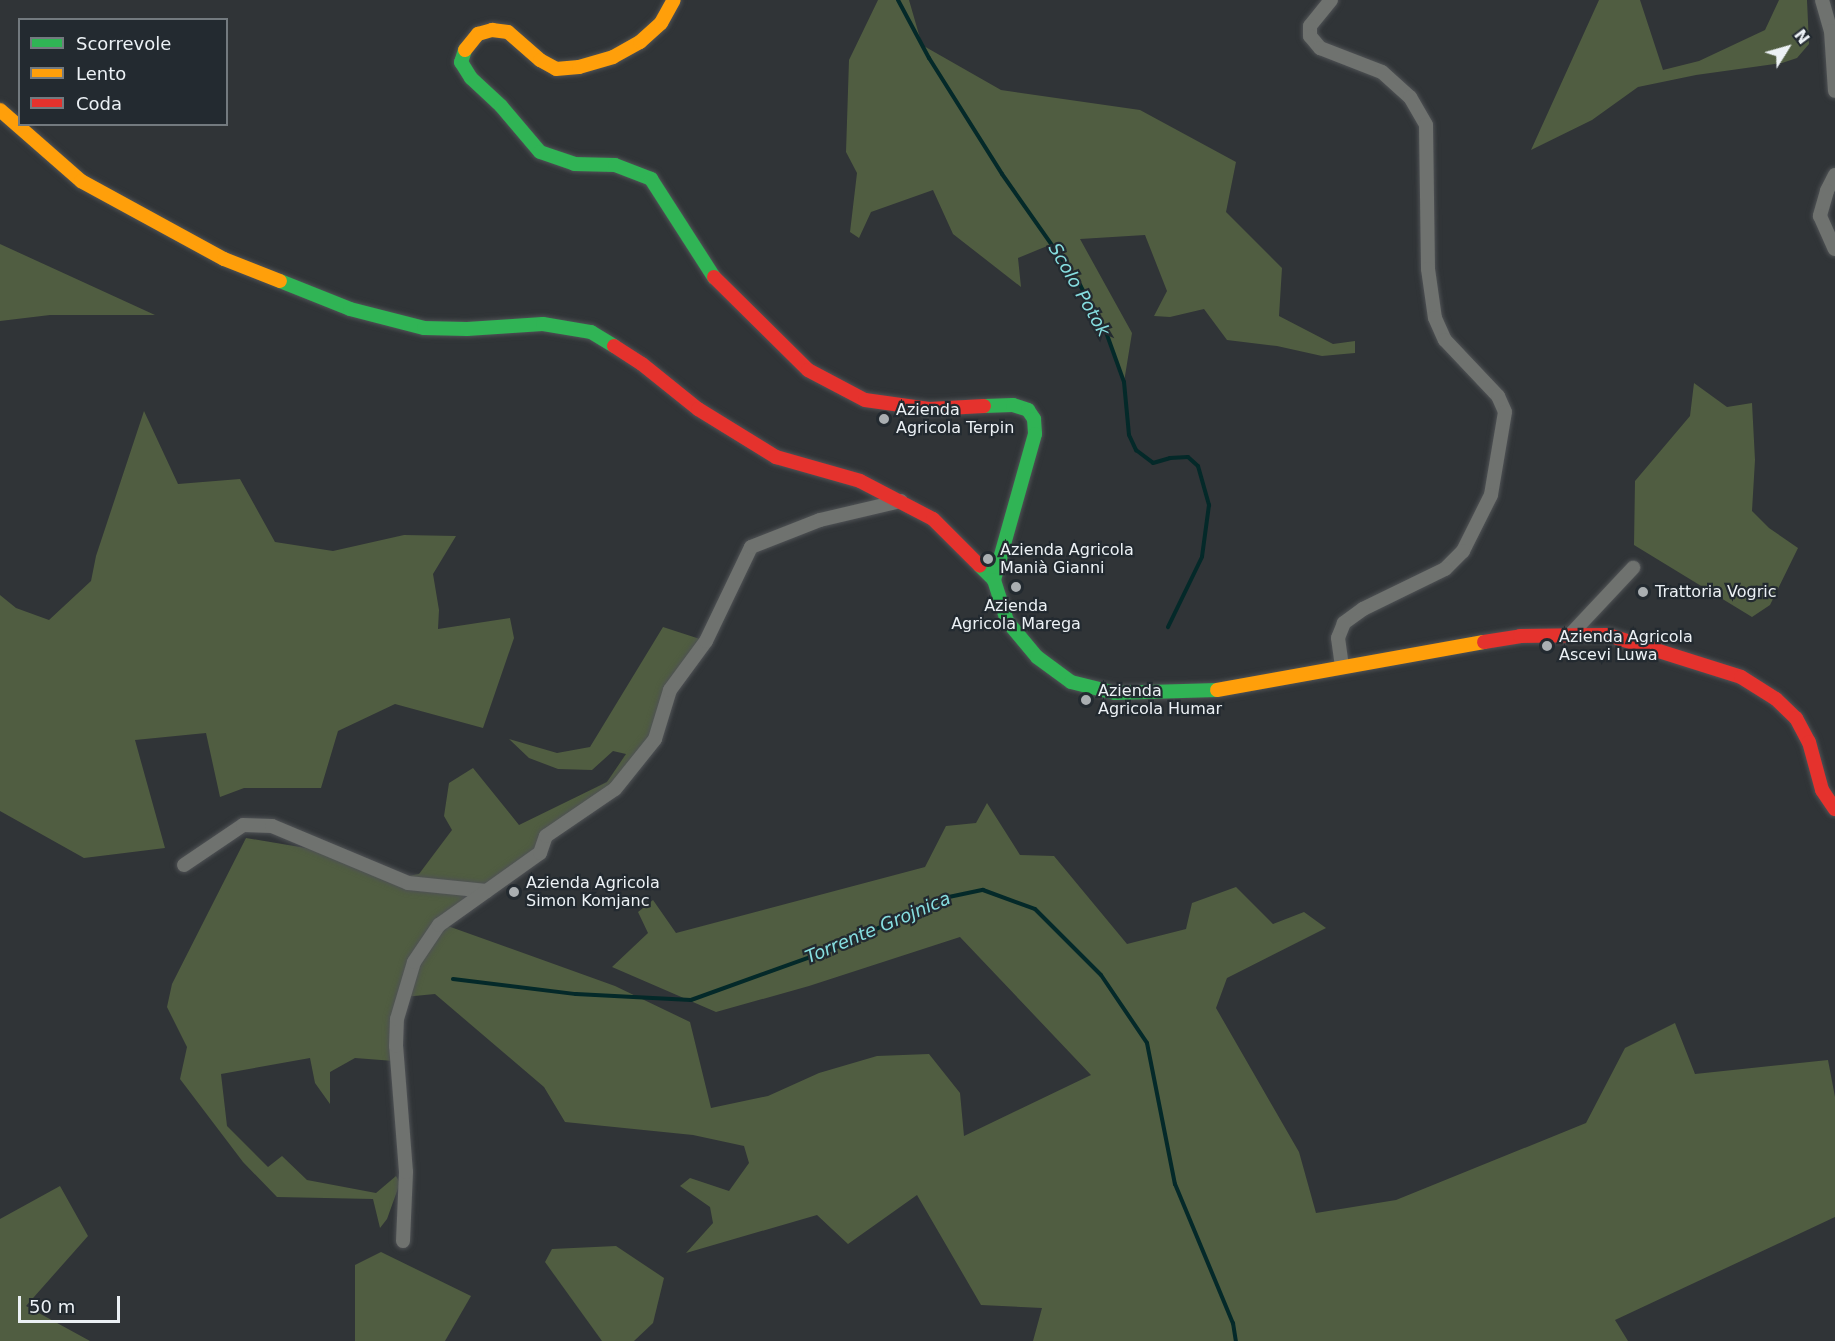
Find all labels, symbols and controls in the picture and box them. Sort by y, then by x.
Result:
legend [18,18,228,126]
north arrow [1757,18,1817,78]
text: N [1790,26,1813,48]
text: Scorrevole [76,33,171,54]
text: Lento [76,63,126,84]
text: Coda [76,93,122,114]
water label: Scolo Potok [1044,239,1114,341]
place label: Azienda Agricola Terpin [896,400,1014,438]
marker: Azienda Agricola Terpin [877,412,891,426]
place label: Azienda Agricola Manià Gianni [1000,540,1134,578]
marker: Azienda Agricola Manià Gianni [981,552,995,566]
marker: Azienda Agricola Marega [1009,580,1023,594]
place label: Trattoria Vogric [1655,582,1777,602]
marker: Trattoria Vogric [1636,585,1650,599]
place label: Azienda Agricola Marega [951,596,1081,634]
place label: Azienda Agricola Ascevi Luwa [1559,627,1693,665]
marker: Azienda Agricola Ascevi Luwa [1540,639,1554,653]
place label: Azienda Agricola Humar [1098,681,1222,719]
marker: Azienda Agricola Humar [1079,693,1093,707]
place label: Azienda Agricola Simon Komjanc [526,873,660,911]
marker: Azienda Agricola Simon Komjanc [507,885,521,899]
water label: Torrente Grojnica [802,888,954,968]
scale bar [21,1284,123,1322]
text: 50 m [29,1296,75,1317]

